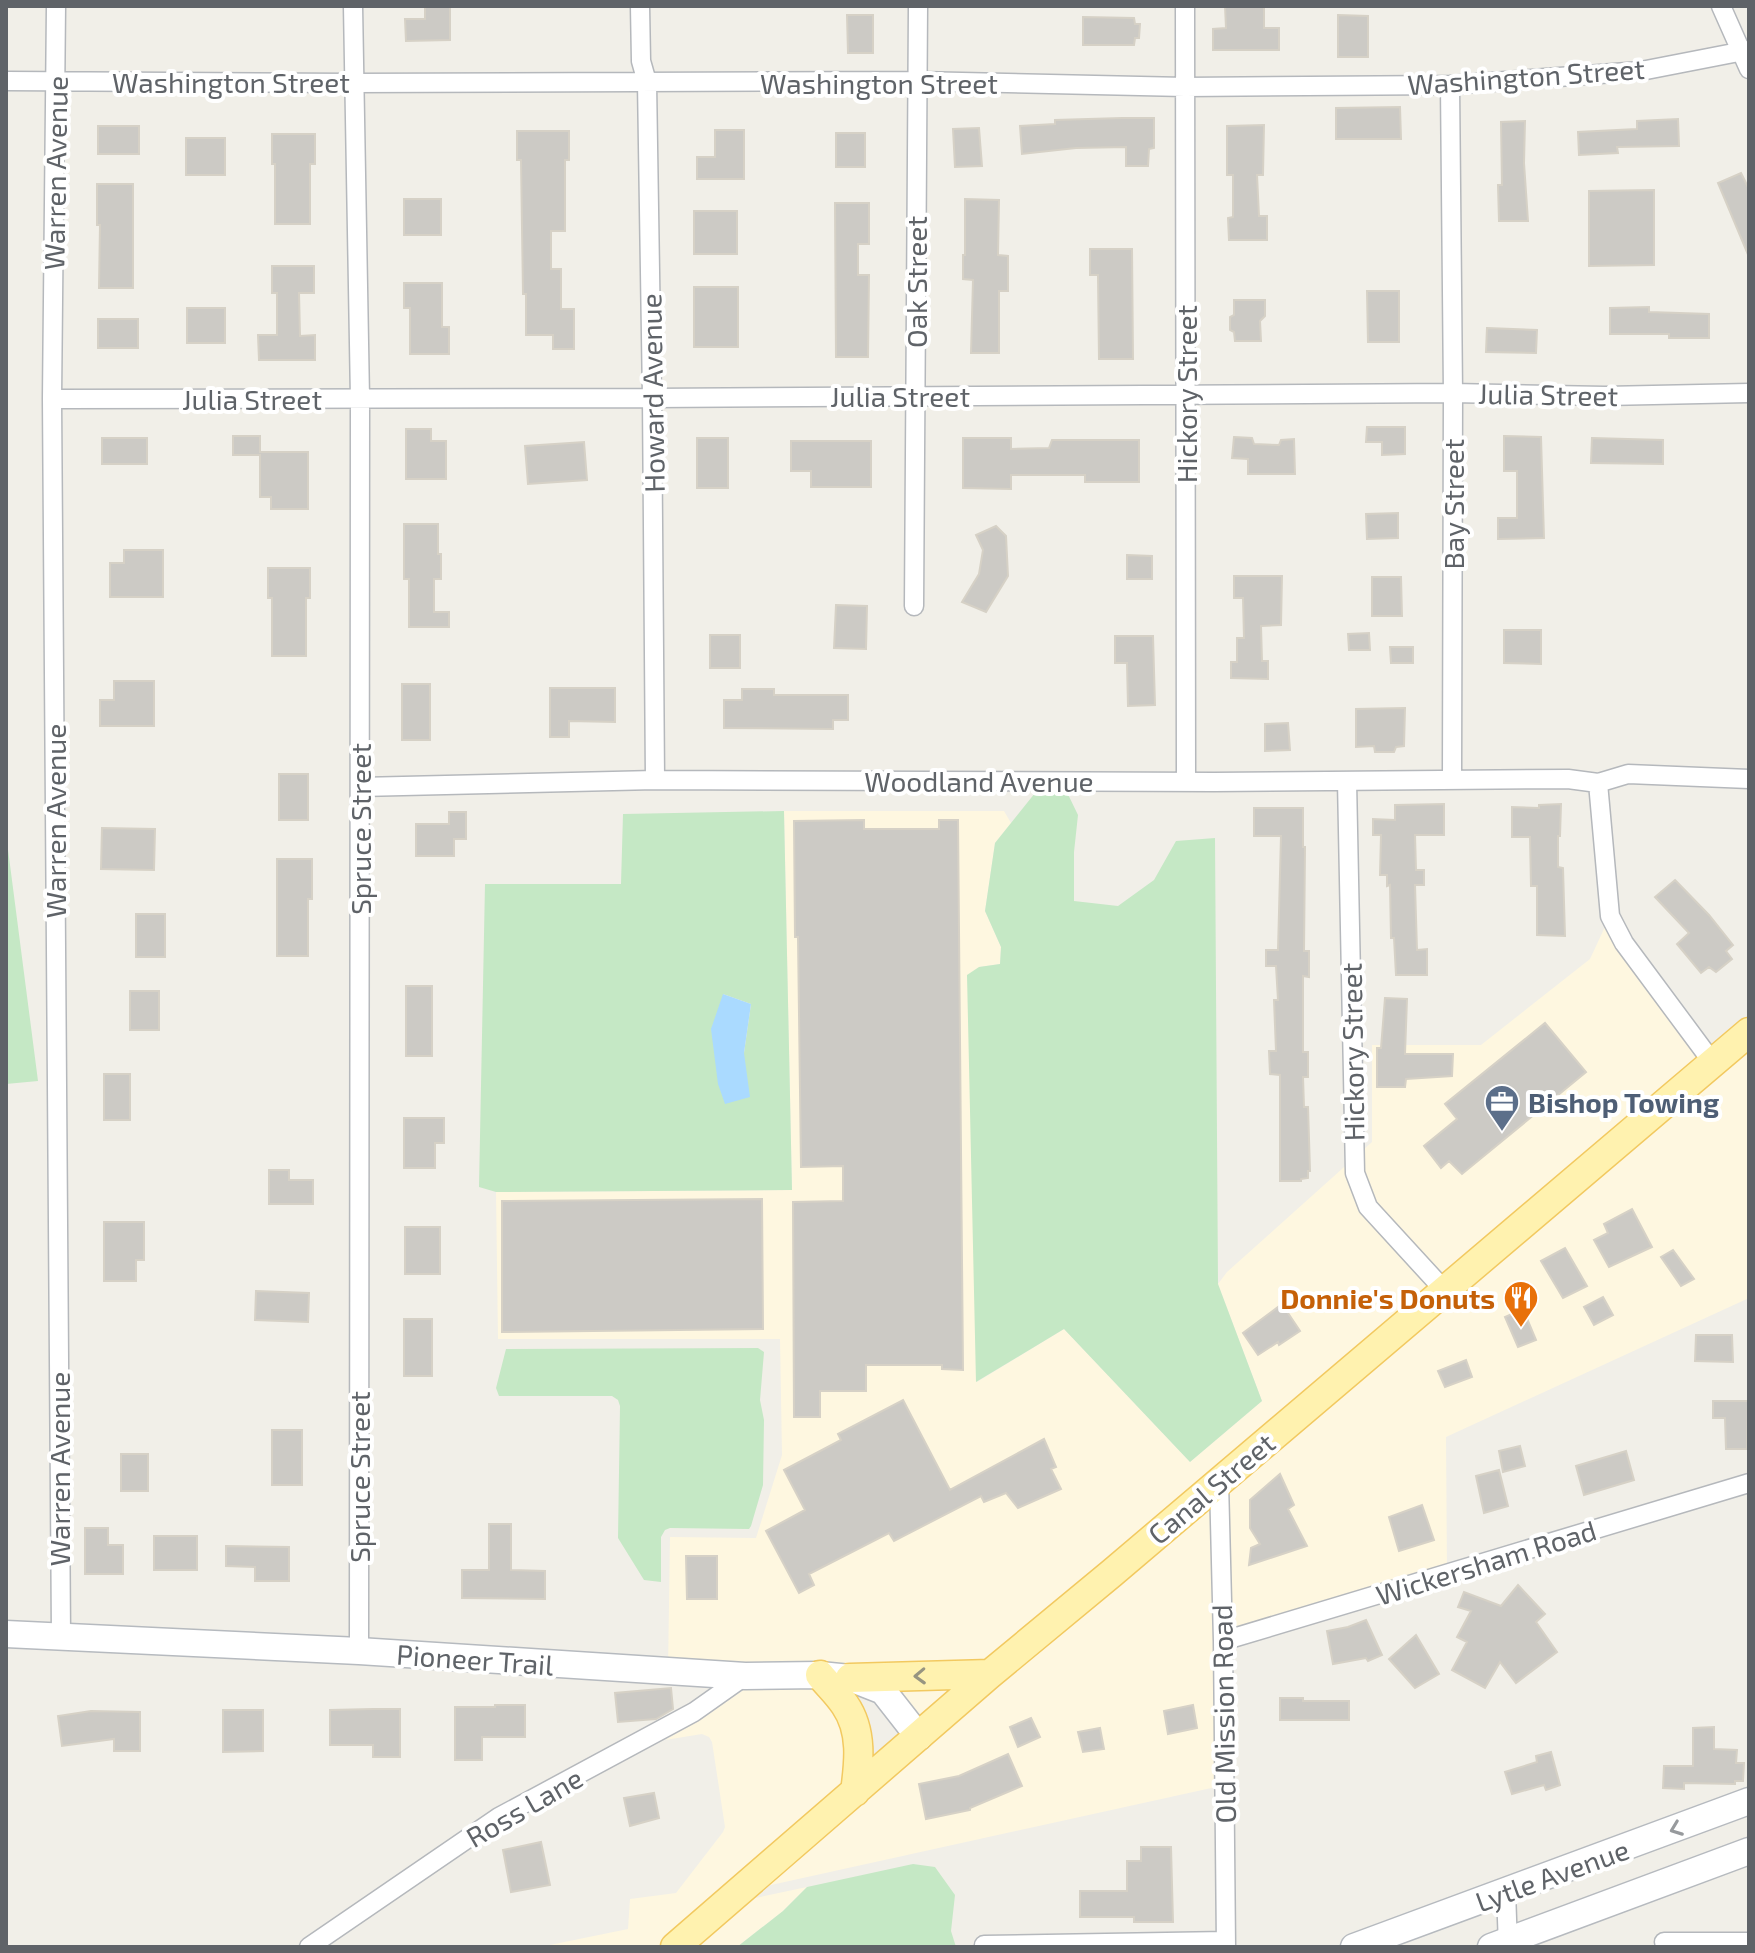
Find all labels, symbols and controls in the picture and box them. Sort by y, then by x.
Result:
street label: Washington Street [1406,51,1646,101]
street label: Washington Street [112,65,350,99]
street label: Washington Street [760,66,998,100]
street label: Warren Avenue [36,76,74,270]
street label: Oak Street [899,216,933,348]
street label: Howard Avenue [633,293,671,493]
street label: Hickory Street [1169,305,1203,483]
street label: Julia Street [1478,376,1618,412]
street label: Julia Street [830,379,970,413]
street label: Julia Street [182,382,322,416]
street label: Bay Street [1436,439,1470,570]
street label: Warren Avenue [38,724,72,918]
street label: Spruce Street [343,743,377,915]
street label: Woodland Avenue [864,764,1094,798]
street label: Hickory Street [1333,962,1371,1142]
office icon: Bishop Towing [1483,1083,1521,1133]
place label: Bishop Towing [1528,1085,1719,1119]
restaurant icon: Donnie's Donuts [1502,1279,1540,1329]
place label: Donnie's Donuts [1280,1281,1495,1315]
street label: Warren Avenue [42,1372,76,1566]
street label: Spruce Street [342,1391,376,1563]
street label: Canal Street [1141,1425,1281,1551]
street label: Wickersham Road [1372,1512,1600,1612]
street label: Old Mission Road [1204,1604,1242,1824]
street label: Pioneer Trail [395,1637,555,1681]
one-way arrow [913,1667,926,1684]
street label: Ross Lane [460,1760,588,1854]
one-way arrow [1670,1819,1684,1836]
street label: Lytle Avenue [1471,1832,1633,1918]

